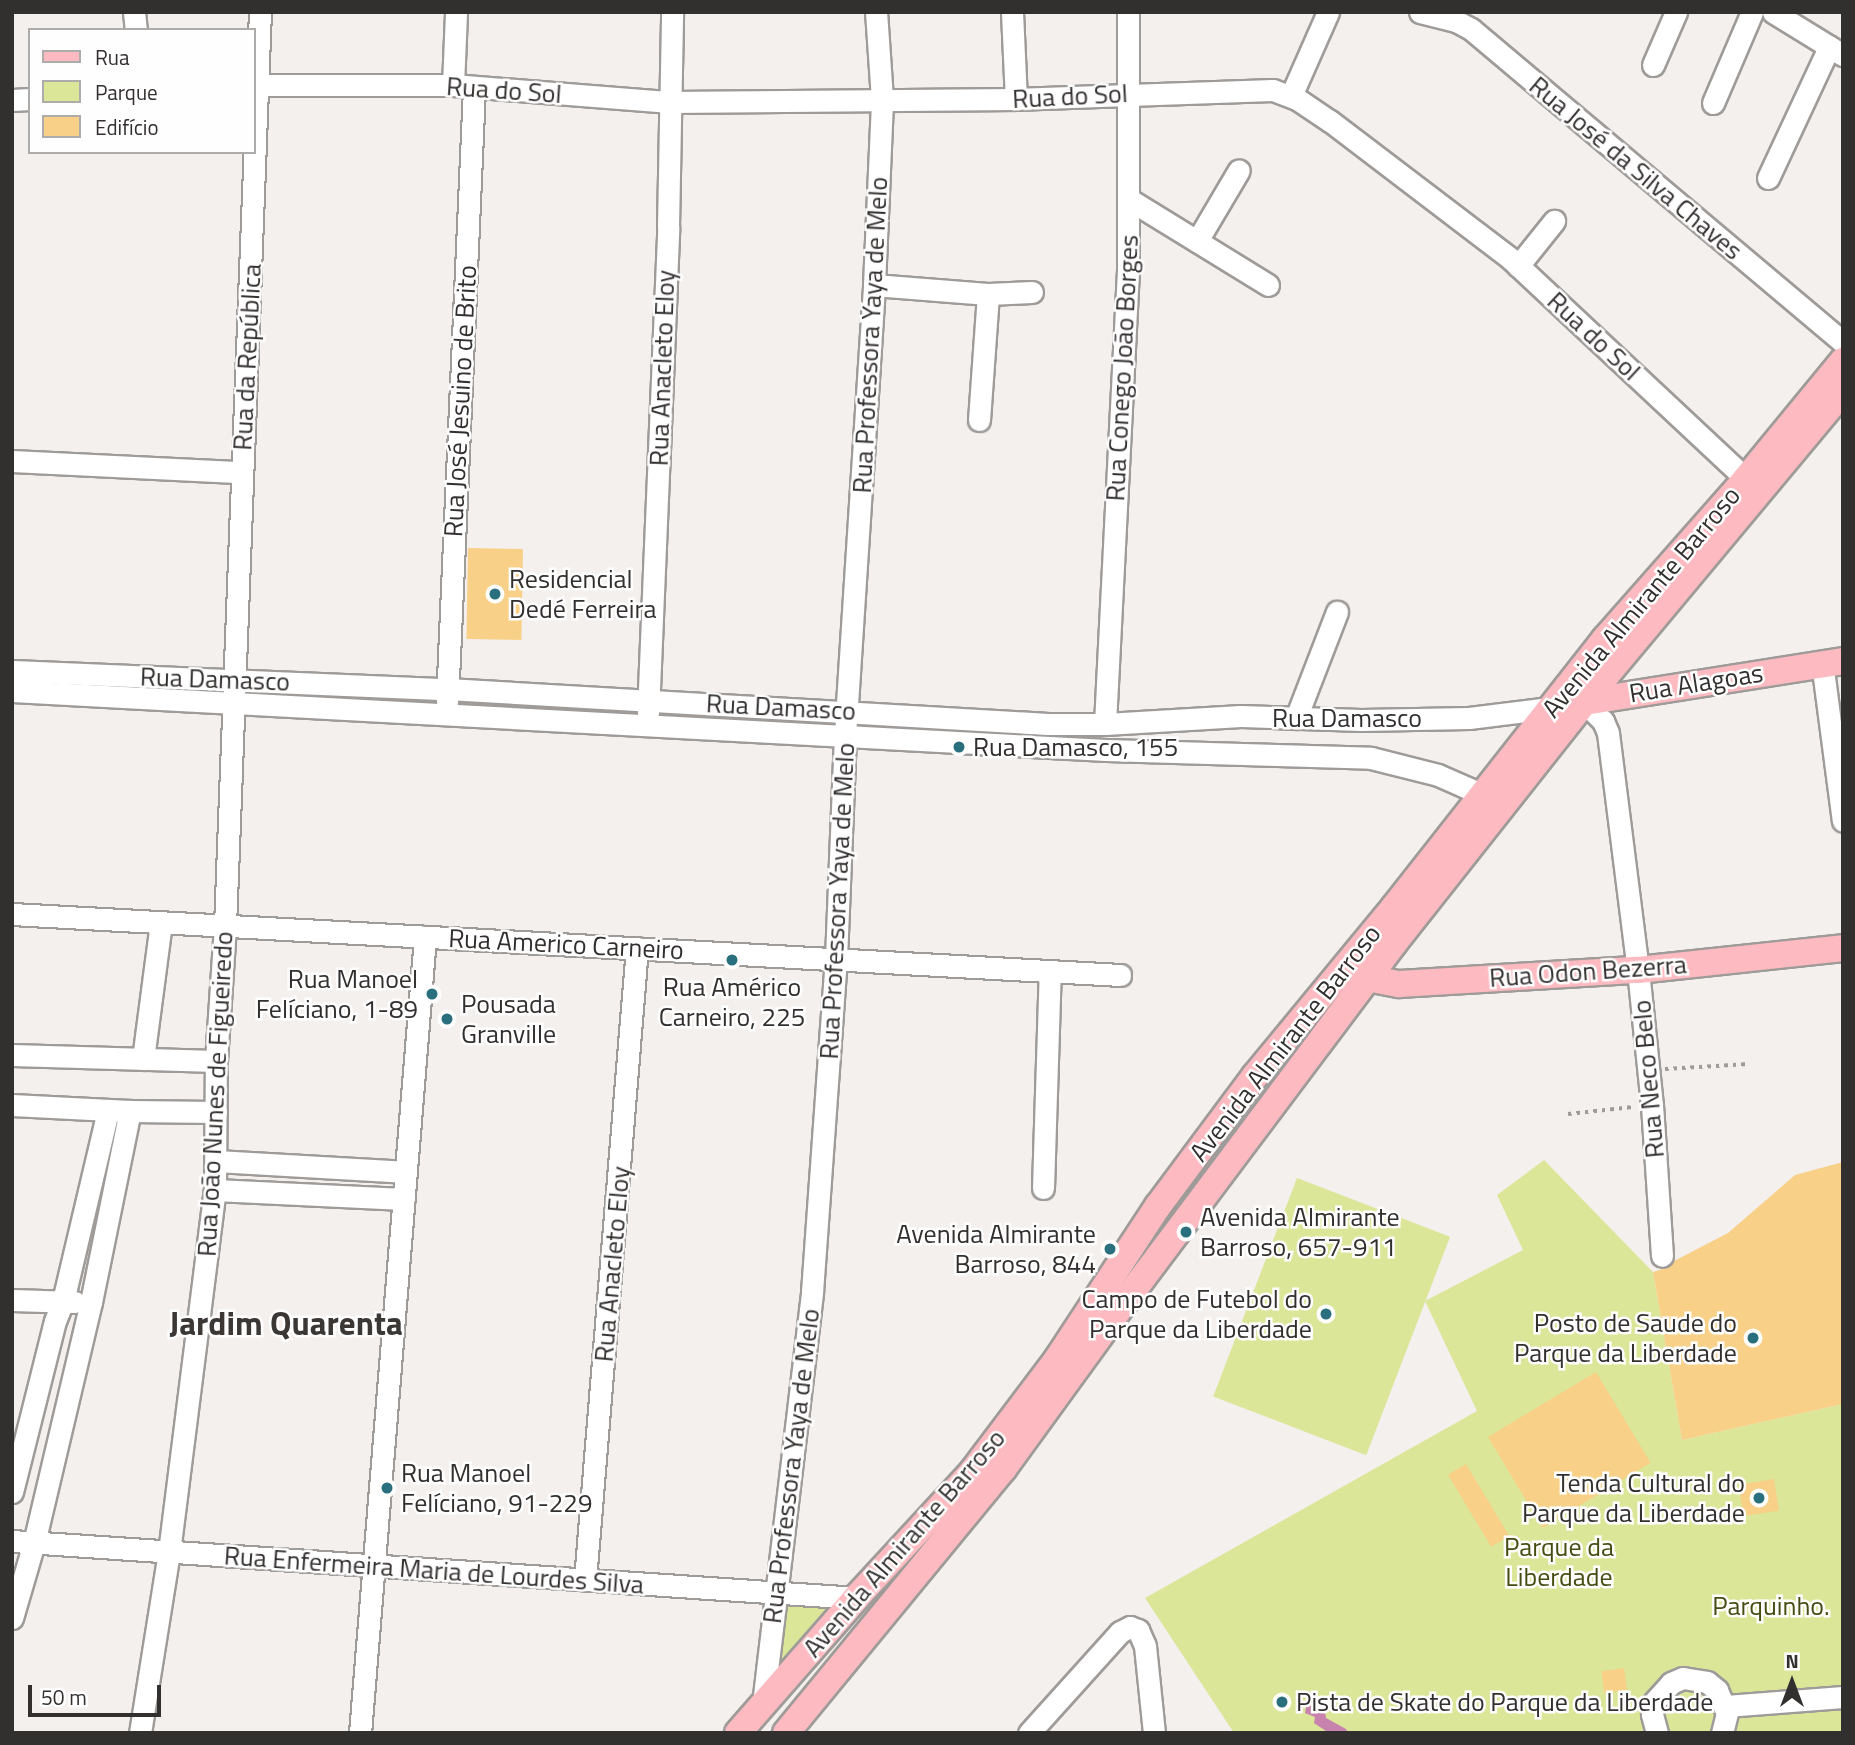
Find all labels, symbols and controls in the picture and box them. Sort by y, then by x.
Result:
legend [28,28,256,154]
text: Rua [95,41,130,73]
street label: Rua do Sol [445,70,563,110]
street label: Rua José da Silva Chaves [1523,70,1749,266]
text: Parque [95,76,158,108]
street label: Rua do Sol [1012,77,1128,115]
text: Edifício [95,111,159,143]
street label: Rua Professora Yaya de Melo [846,176,894,494]
street label: Rua Conego João Borges [1099,234,1145,502]
street label: Rua da República [227,263,267,451]
street label: Rua José Jesuino de Brito [437,264,483,538]
street label: Rua Anacleto Eloy [643,269,681,467]
street label: Rua do Sol [1541,285,1647,387]
street label: Avenida Almirante Barroso [1535,480,1747,724]
place label: Residencial Dedé Ferreira [509,563,656,624]
marker: Residencial Dedé Ferreira [487,586,503,602]
street label: Rua Alagoas [1627,657,1765,709]
street label: Rua Damasco [139,661,291,697]
street label: Rua Damasco [705,687,857,727]
street label: Rua Damasco [1272,702,1422,734]
place label: Rua Damasco, 155 [973,731,1178,763]
marker: Rua Damasco, 155 [951,739,967,755]
street label: Rua Professora Yaya de Melo [813,742,861,1060]
street label: Avenida Almirante Barroso [1183,918,1387,1168]
street label: Rua Americo Carneiro [448,922,684,966]
street label: Rua João Nunes de Figueiredo [191,931,239,1257]
street label: Rua Odon Bezerra [1488,949,1688,993]
marker: Rua Américo Carneiro, 225 [724,952,740,968]
place label: Rua Manoel Felíciano, 1-89 [256,963,418,1024]
place label: Rua Américo Carneiro, 225 [659,971,805,1032]
marker: Rua Manoel Felíciano, 1-89 [424,986,440,1002]
place label: Pousada Granville [461,988,556,1050]
street label: Rua Neco Belo [1626,999,1670,1159]
marker: Pousada Granville [439,1011,455,1027]
street label: Rua Anacleto Eloy [588,1165,636,1363]
place label: Avenida Almirante Barroso, 657-911 [1200,1201,1400,1262]
place label: Avenida Almirante Barroso, 844 [896,1218,1096,1280]
marker: Avenida Almirante Barroso, 657-911 [1178,1224,1194,1240]
marker: Avenida Almirante Barroso, 844 [1102,1241,1118,1257]
place label: Campo de Futebol do Parque da Liberdade [1081,1283,1312,1344]
district label: Jardim Quarenta [169,1304,403,1344]
marker: Campo de Futebol do Parque da Liberdade [1318,1306,1334,1322]
street label: Rua Professora Yaya de Melo [756,1307,826,1625]
place label: Posto de Saude do Parque da Liberdade [1514,1307,1737,1368]
marker: Posto de Saude do Parque da Liberdade [1743,1328,1763,1348]
street label: Avenida Almirante Barroso [797,1423,1011,1663]
place label: Rua Manoel Felíciano, 91-229 [401,1457,592,1518]
place label: Tenda Cultural do Parque da Liberdade [1522,1467,1745,1528]
marker: Rua Manoel Felíciano, 91-229 [379,1480,395,1496]
marker: Tenda Cultural do Parque da Liberdade [1751,1490,1767,1506]
park label: Parque da Liberdade [1504,1531,1614,1592]
street label: Rua Enfermeira Maria de Lourdes Silva [223,1540,645,1600]
park label: Parquinho. [1712,1590,1830,1622]
text: N [1785,1646,1799,1675]
north arrow [1757,1647,1827,1717]
scale bar [32,1672,164,1716]
text: 50 m [41,1681,87,1713]
place label: Pista de Skate do Parque da Liberdade [1296,1686,1713,1718]
marker: Pista de Skate do Parque da Liberdade [1274,1694,1290,1710]

